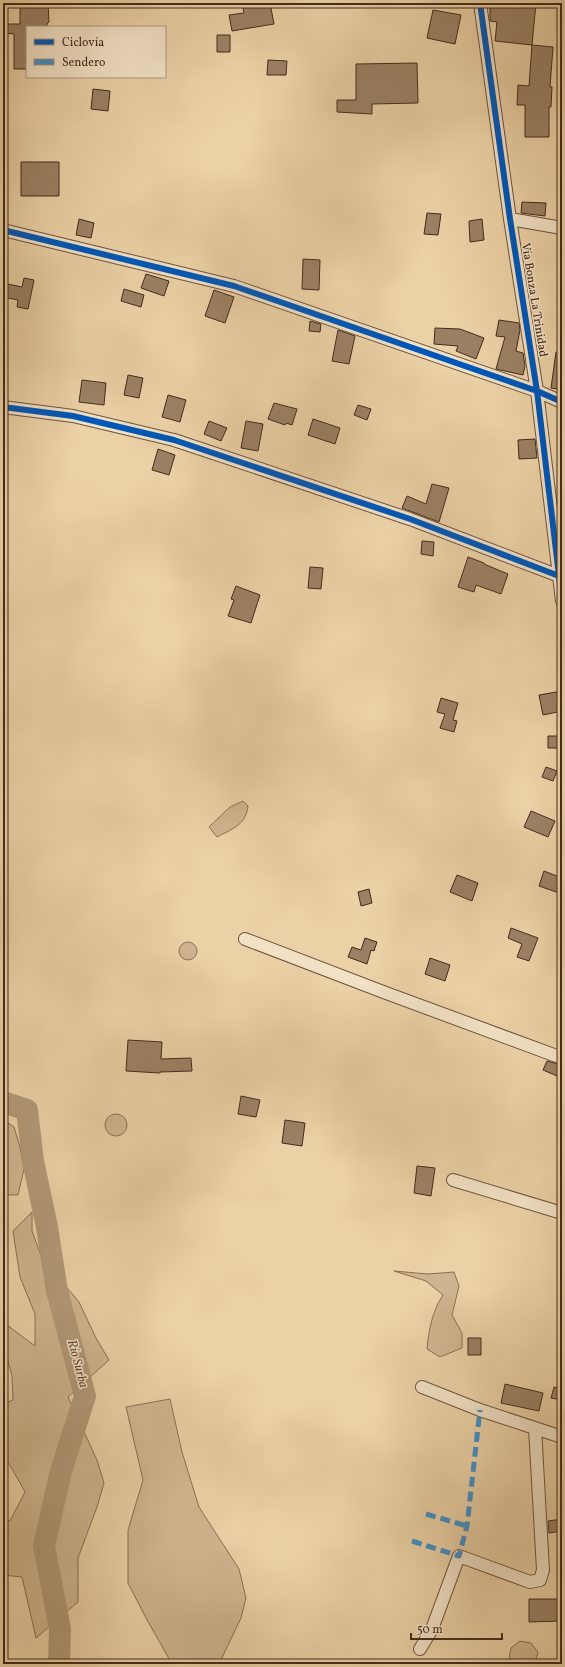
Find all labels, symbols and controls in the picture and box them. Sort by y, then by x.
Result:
legend [26,26,166,78]
text: Ciclovía [62,35,104,51]
text: Sendero [62,55,105,71]
street label: Vía Bonza La Trinidad [517,242,551,358]
water label: Río Surba [62,1338,92,1390]
scale bar [411,1615,502,1641]
text: 50 m [417,1622,443,1638]

